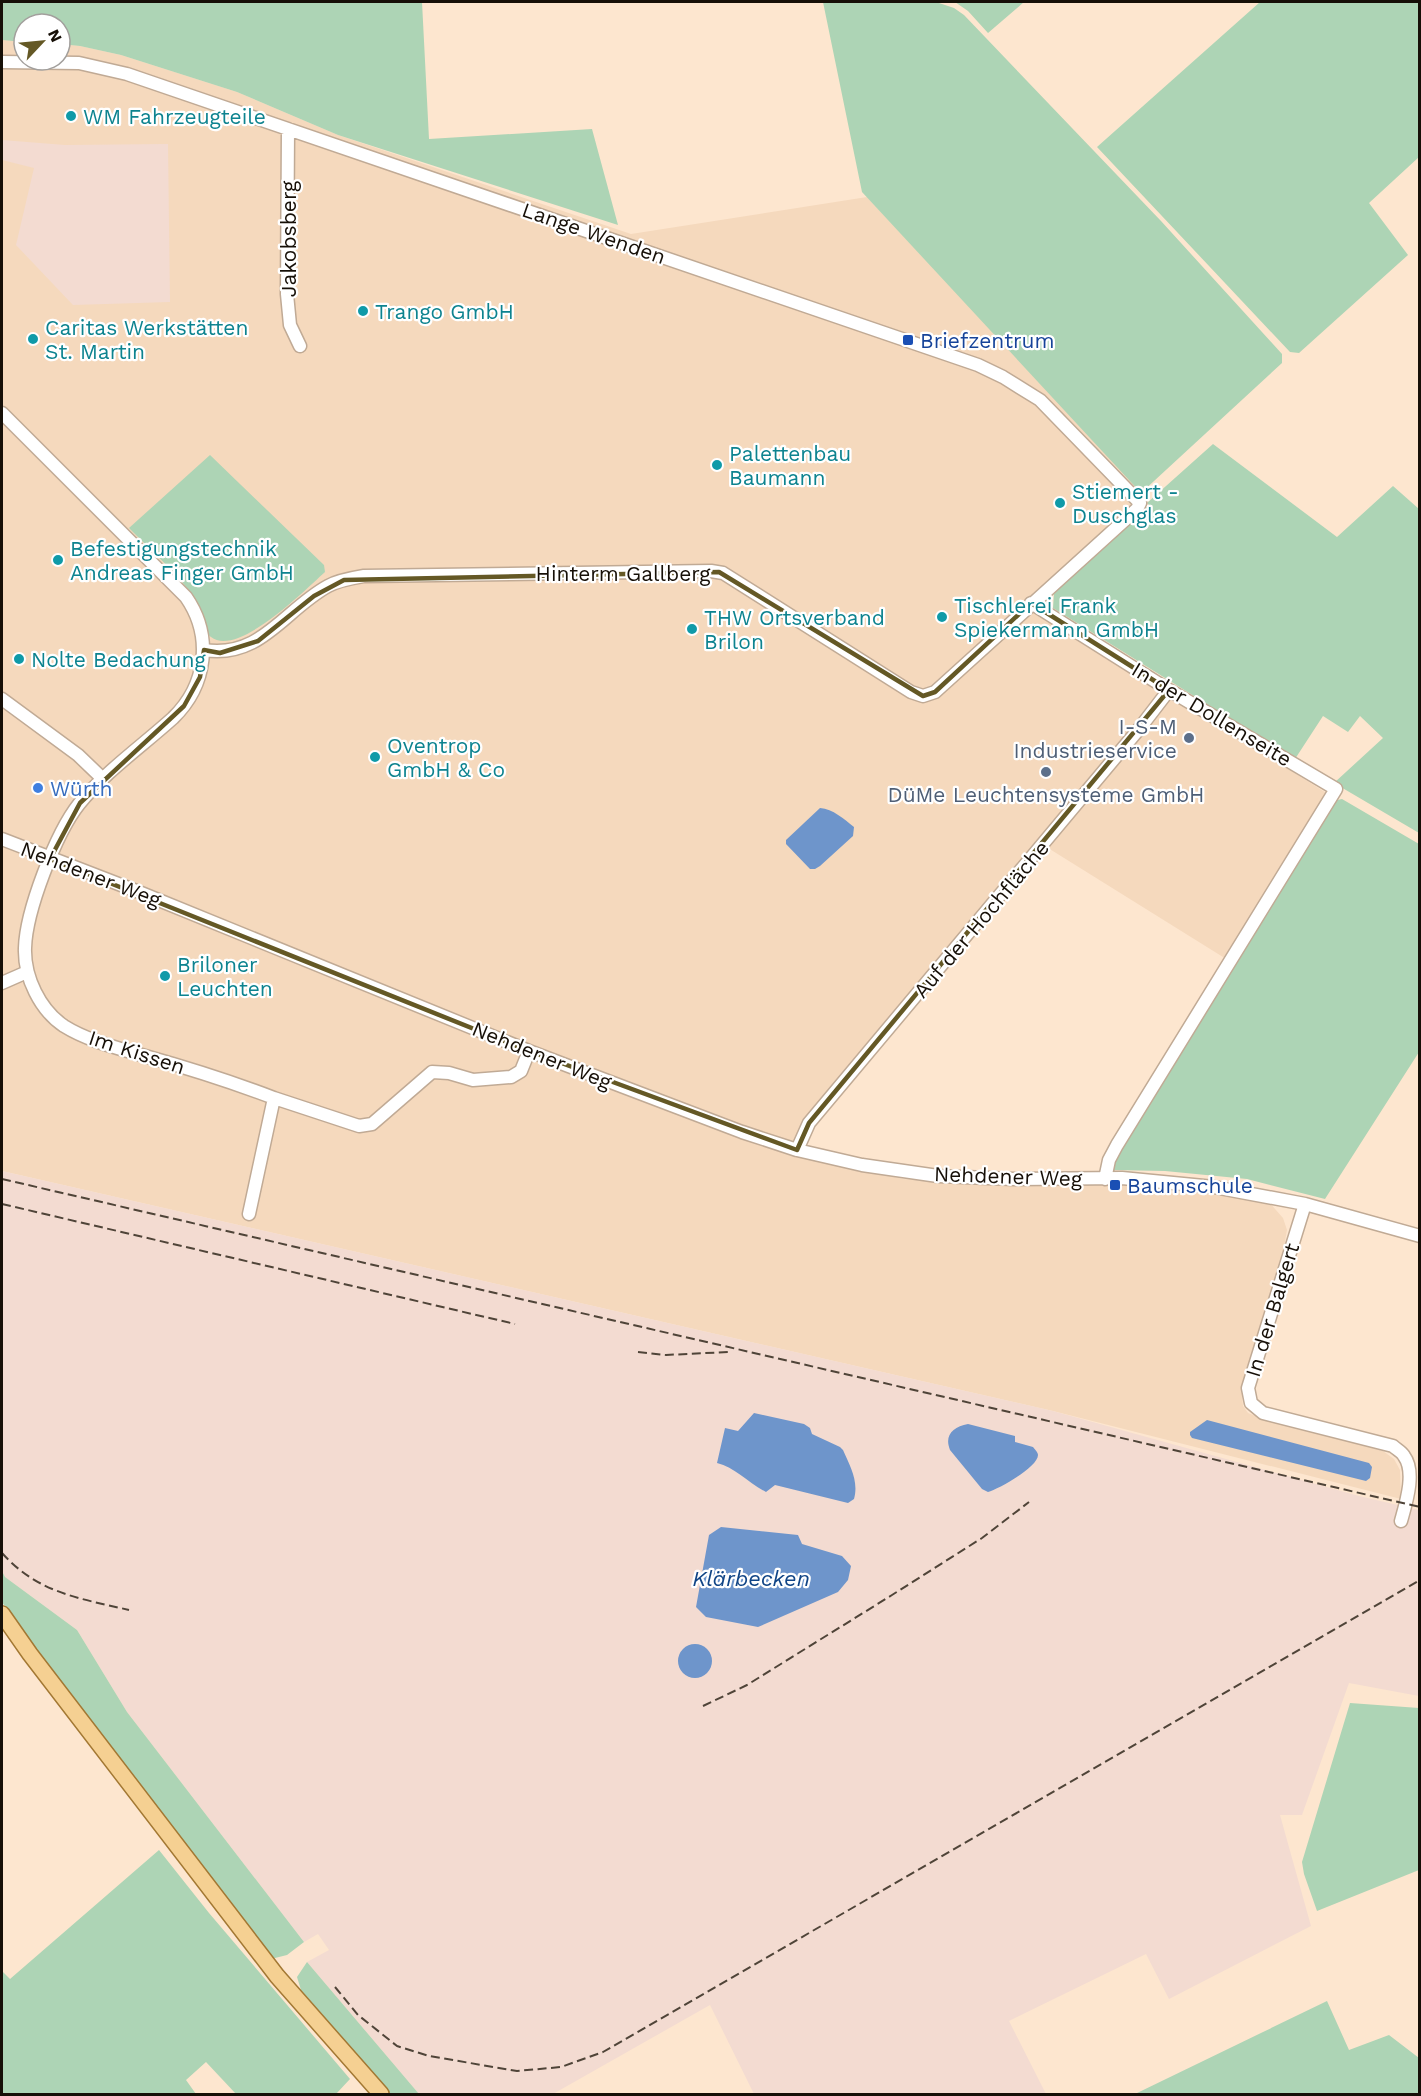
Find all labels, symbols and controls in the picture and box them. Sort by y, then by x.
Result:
north arrow [12,12,72,72]
text: N [44,26,66,45]
place label: WM Fahrzeugteile [83,104,266,129]
marker: WM Fahrzeugteile [64,109,78,123]
street label: Jakobsberg [276,180,301,297]
street label: Lange Wenden [519,197,669,269]
place label: Trango GmbH [375,299,514,324]
marker: Trango GmbH [356,304,370,318]
place label: Caritas Werkstätten St. Martin [45,315,248,364]
place label: Briefzentrum [920,328,1054,353]
marker: Caritas Werkstätten St. Martin [26,332,40,346]
marker: Briefzentrum [901,333,915,347]
place label: Palettenbau Baumann [729,441,851,490]
marker: Palettenbau Baumann [710,458,724,472]
place label: Stiemert - Duschglas [1072,479,1179,528]
marker: Stiemert - Duschglas [1053,496,1067,510]
place label: Befestigungstechnik Andreas Finger GmbH [70,536,294,585]
marker: Befestigungstechnik Andreas Finger GmbH [51,553,65,567]
street label: Hinterm Gallberg [536,561,711,586]
place label: Tischlerei Frank Spiekermann GmbH [954,593,1159,642]
place label: THW Ortsverband Brilon [704,605,885,654]
marker: Tischlerei Frank Spiekermann GmbH [935,610,949,624]
marker: THW Ortsverband Brilon [685,622,699,636]
place label: Nolte Bedachung [31,647,207,672]
marker: Nolte Bedachung [12,652,26,666]
street label: In der Dollenseite [1127,656,1297,772]
place label: I-S-M Industrieservice [1013,714,1177,763]
marker: I-S-M Industrieservice [1182,731,1196,745]
place label: Oventrop GmbH & Co [387,733,505,782]
marker: Oventrop GmbH & Co [368,750,382,764]
marker: DüMe Leuchtensysteme GmbH [1039,765,1053,779]
place label: Würth [50,776,112,801]
marker: Würth [31,781,45,795]
place label: DüMe Leuchtensysteme GmbH [888,782,1204,807]
street label: Auf der Hochfläche [908,835,1054,1003]
street label: Nehdener Weg [17,836,165,913]
place label: Briloner Leuchten [177,952,273,1001]
marker: Briloner Leuchten [158,969,172,983]
street label: Nehdener Weg [469,1016,616,1095]
street label: Im Kissen [86,1025,188,1079]
street label: Nehdener Weg [933,1161,1083,1191]
place label: Baumschule [1127,1173,1253,1198]
marker: Baumschule [1108,1178,1122,1192]
street label: In der Balgert [1240,1240,1304,1380]
water label: Klärbecken [692,1566,810,1591]

